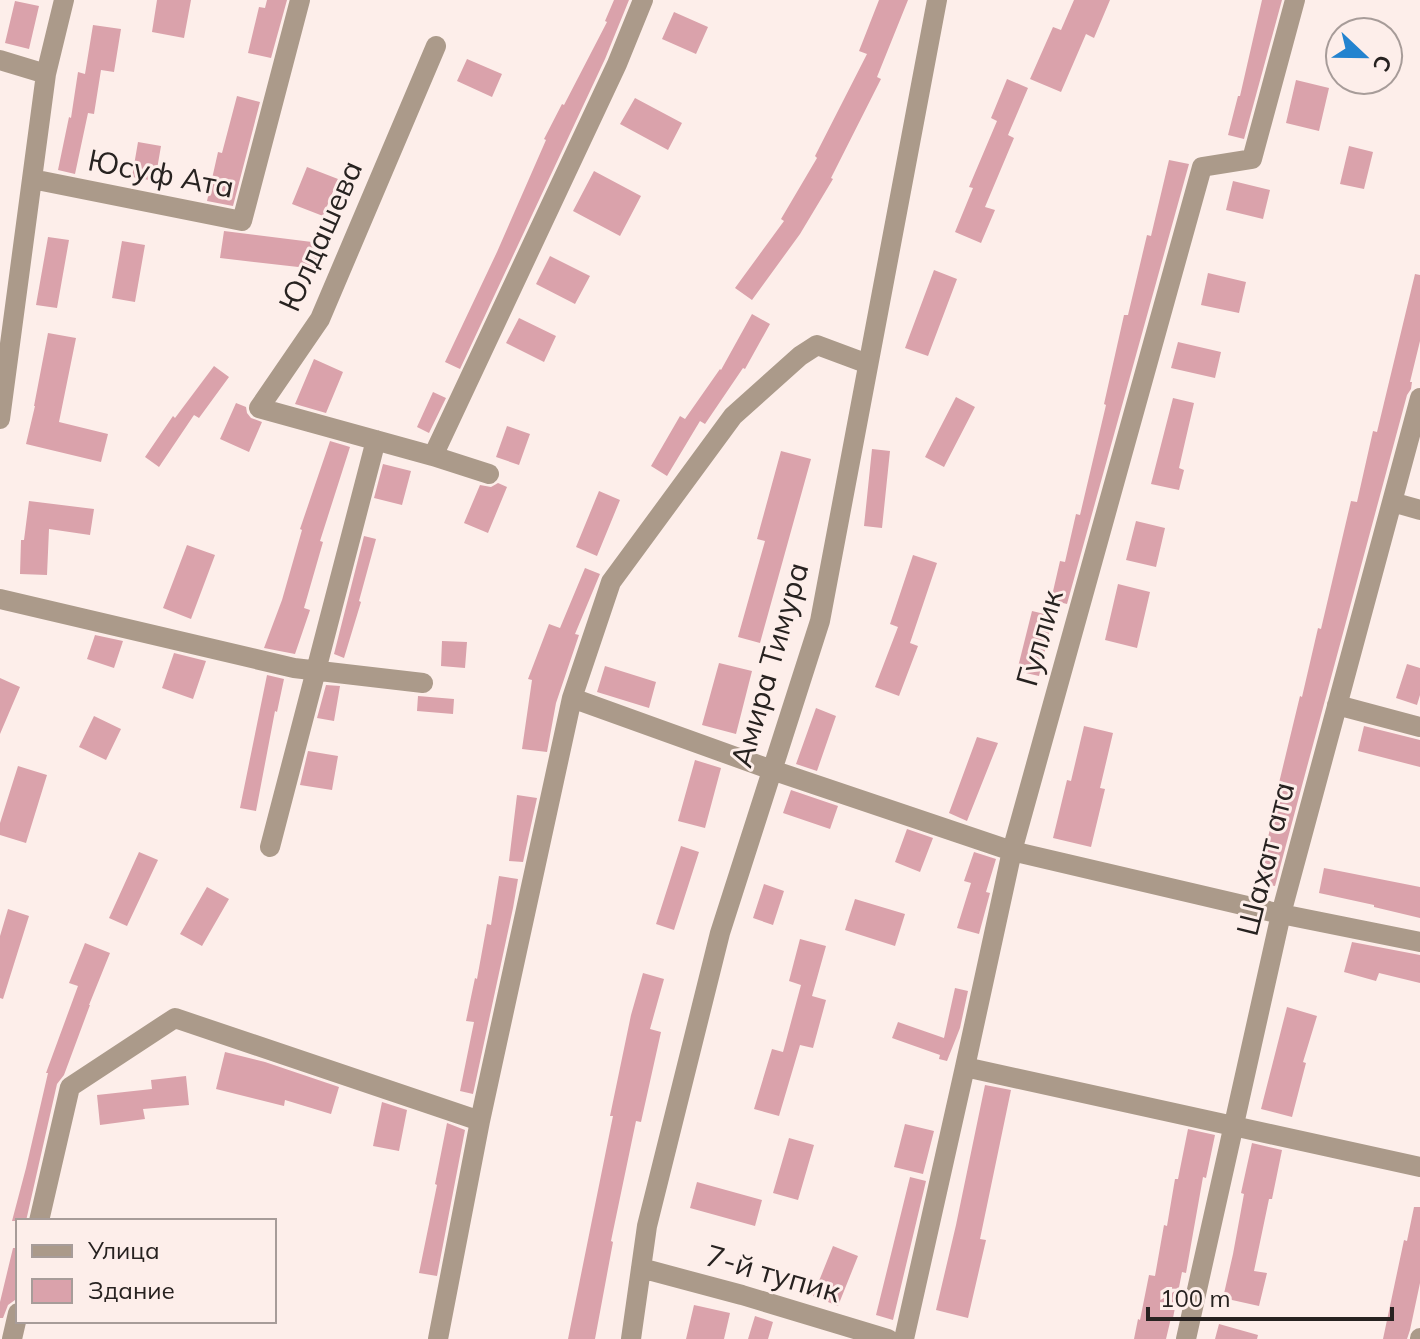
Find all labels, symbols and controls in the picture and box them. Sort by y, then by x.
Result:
north arrow [1324,16,1404,96]
text: С [1367,51,1398,76]
street label: Юсуф Ата [85,140,237,206]
street label: Юлдашева [270,154,370,317]
street label: Амира Тимура [722,558,816,771]
street label: Гуллик [1007,584,1071,690]
street label: Шахат ата [1228,778,1302,940]
legend [16,1219,276,1323]
text: Улица [87,1235,160,1265]
street label: 7-й тупик [702,1236,846,1311]
scale bar [1148,1271,1392,1321]
text: Здание [88,1275,175,1305]
text: 100 m [1160,1283,1231,1313]

